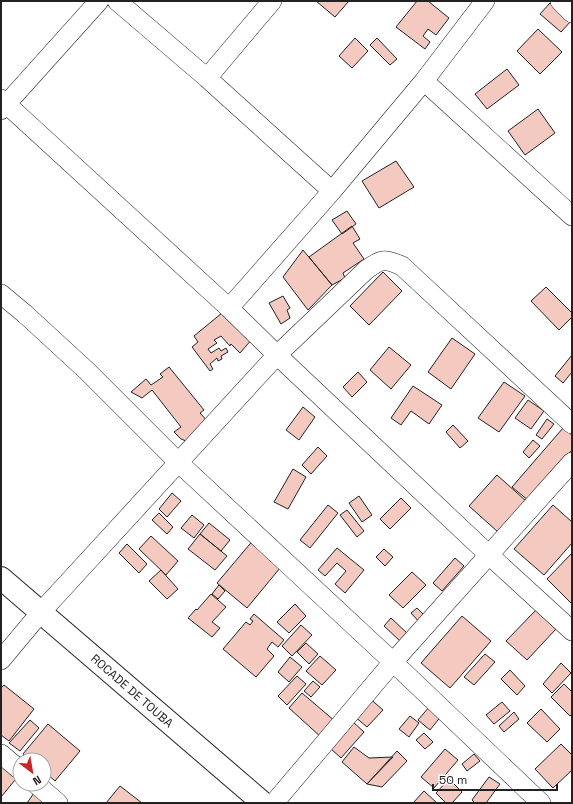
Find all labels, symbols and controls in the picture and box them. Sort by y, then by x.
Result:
street label: ROCADE DE TOUBA [87,651,177,732]
north arrow [12,752,52,792]
scale bar [433,766,557,792]
text: 50 m [439,772,467,788]
text: N [30,773,44,788]

